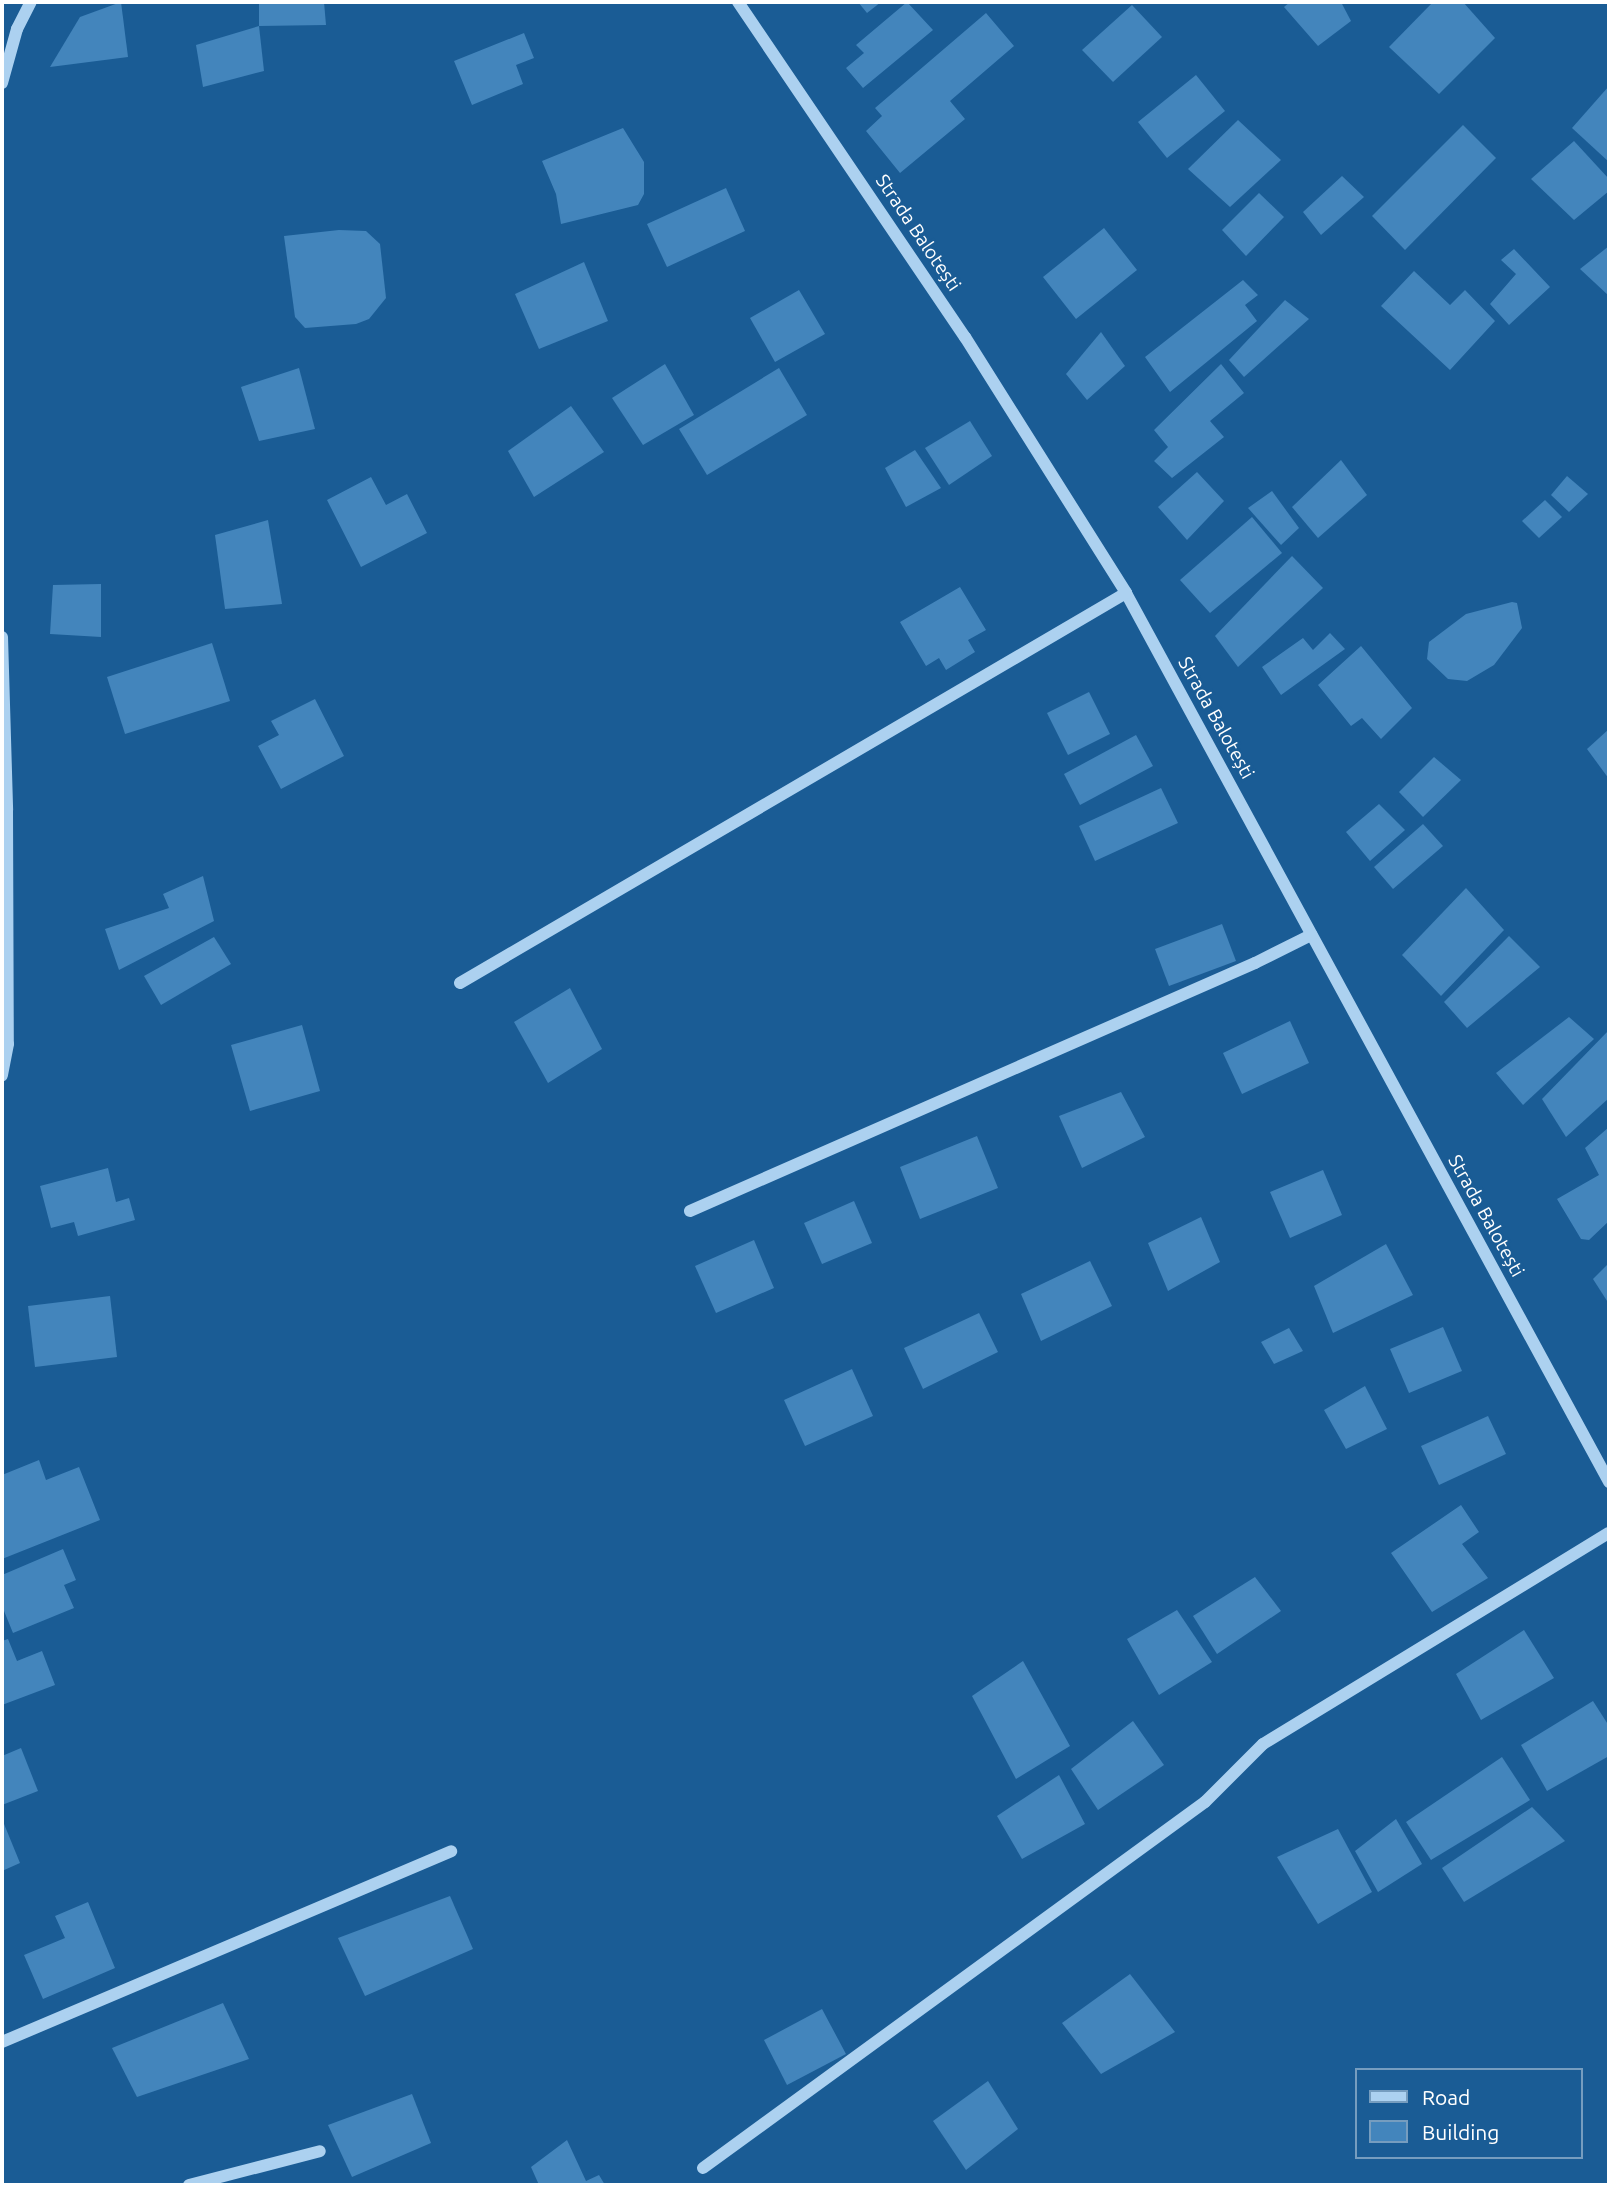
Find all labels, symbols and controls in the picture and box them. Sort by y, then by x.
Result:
street label: Strada Balotești [871,170,965,296]
street label: Strada Balotești [1173,653,1259,783]
street label: Strada Balotești [1443,1151,1529,1281]
legend [1356,2068,1583,2159]
text: Road [1422,2085,1470,2109]
text: Building [1422,2120,1499,2144]

